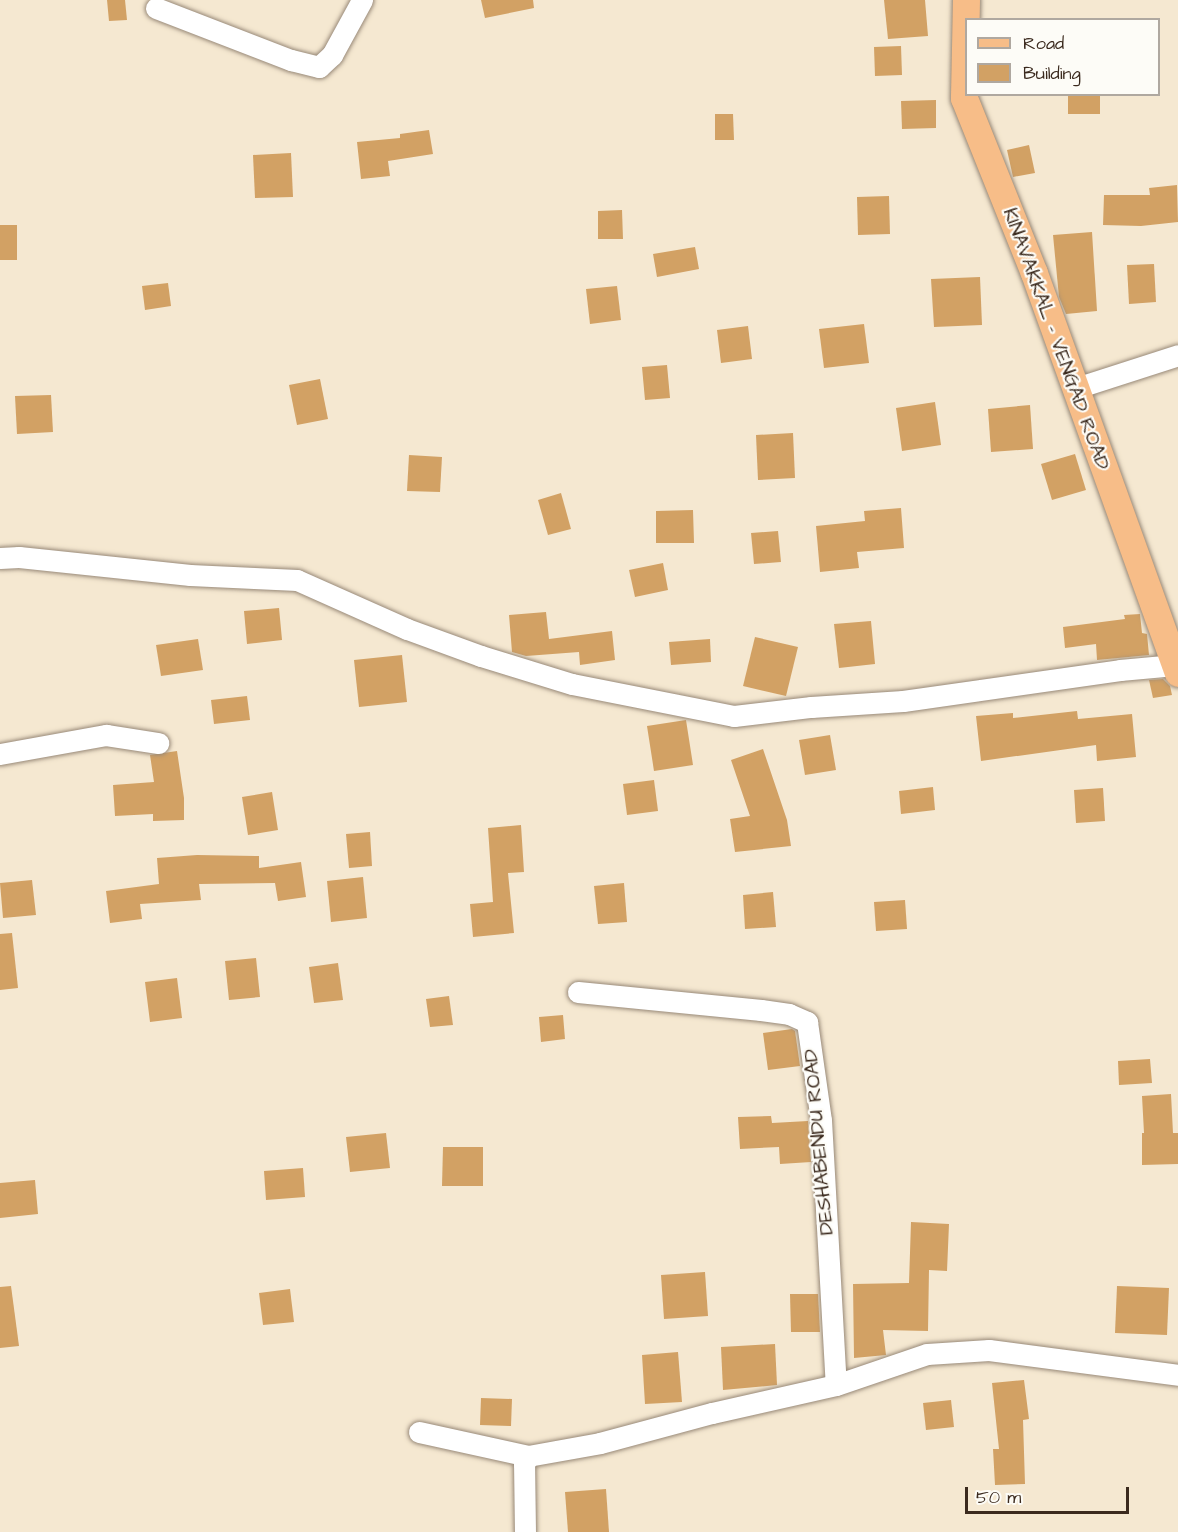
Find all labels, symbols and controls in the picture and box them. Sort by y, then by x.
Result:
legend [965,18,1160,96]
text: Road [1023,31,1064,56]
text: Building [1023,61,1081,86]
street label: KINAVAKKAL - VENGAD ROAD [997,205,1115,473]
street label: DESHABENDU ROAD [799,1048,839,1236]
scale bar [968,1475,1132,1513]
text: 50 m [976,1485,1021,1510]

